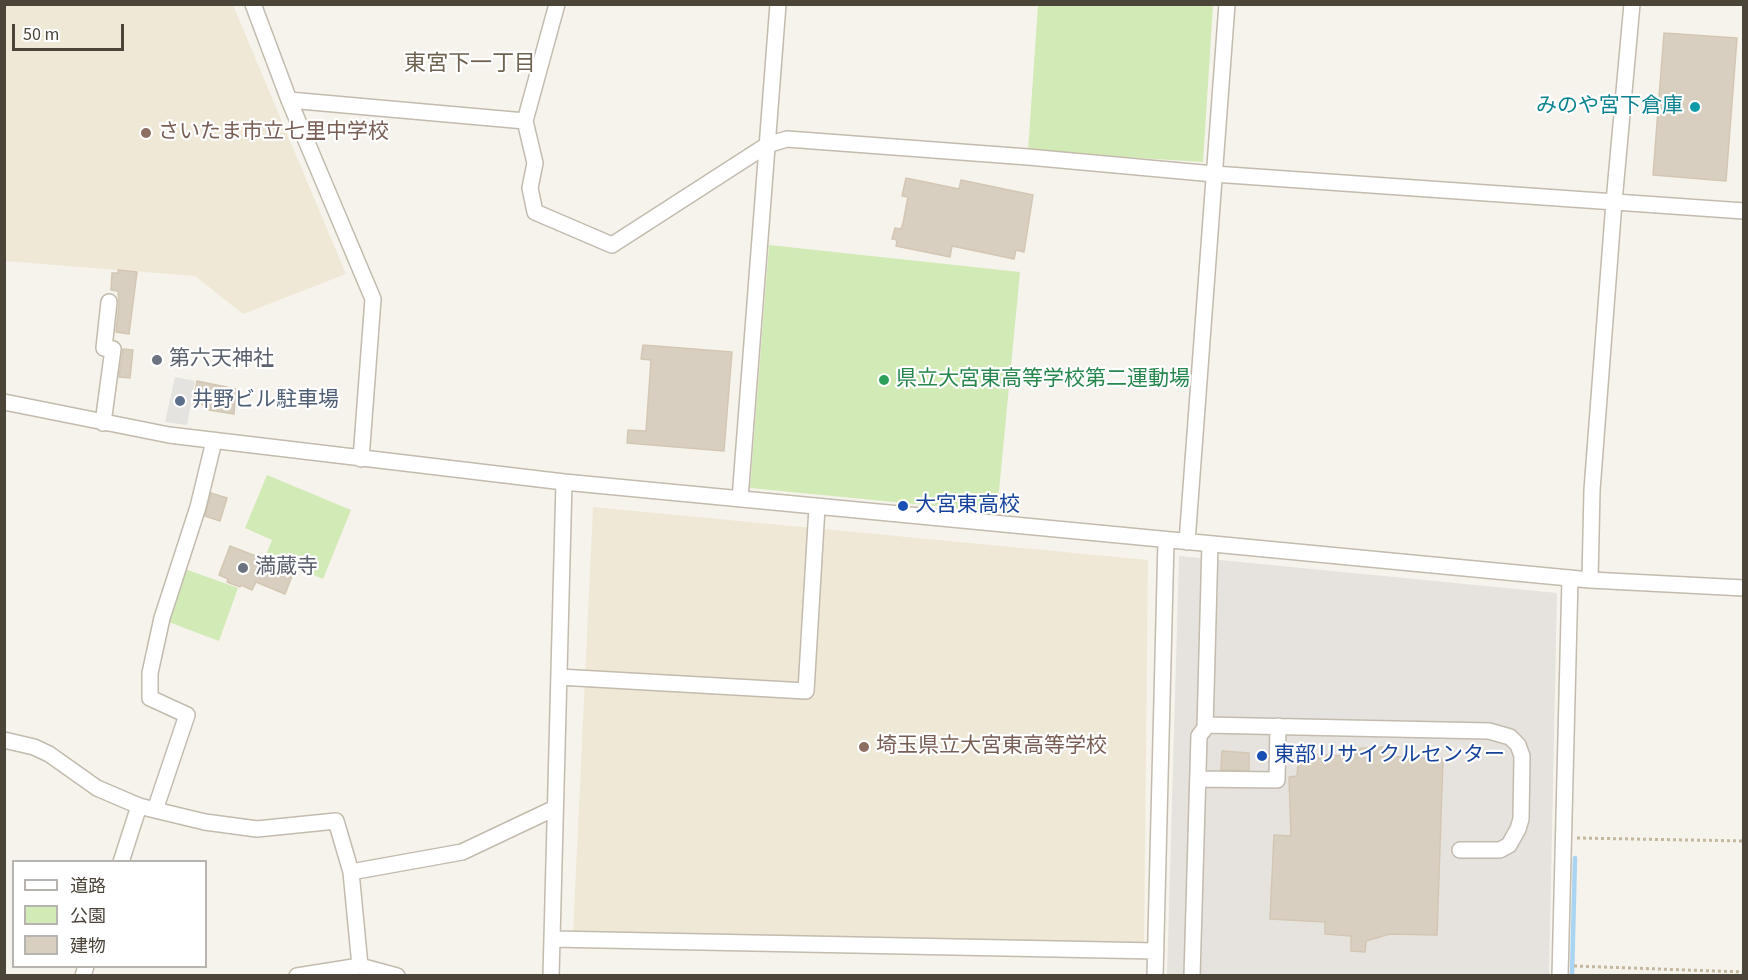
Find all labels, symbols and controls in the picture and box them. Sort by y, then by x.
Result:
scale bar [15,12,128,50]
text: 50 m [23,22,59,47]
district label: 東宮下一丁目 [404,52,536,78]
place label: みのや宮下倉庫 [1536,94,1683,120]
marker: みのや宮下倉庫 [1688,100,1702,114]
place label: さいたま市立七里中学校 [158,120,389,146]
marker: さいたま市立七里中学校 [139,126,153,140]
place label: 第六天神社 [169,347,274,373]
marker: 第六天神社 [150,353,164,367]
place label: 県立大宮東高等学校第二運動場 [896,367,1190,393]
marker: 県立大宮東高等学校第二運動場 [877,373,891,387]
place label: 井野ビル駐車場 [192,388,339,414]
marker: 井野ビル駐車場 [173,394,187,408]
place label: 大宮東高校 [915,493,1020,519]
marker: 大宮東高校 [896,499,910,513]
place label: 満蔵寺 [255,555,318,581]
marker: 満蔵寺 [236,561,250,575]
place label: 埼玉県立大宮東高等学校 [876,734,1107,760]
marker: 埼玉県立大宮東高等学校 [857,740,871,754]
place label: 東部リサイクルセンター [1274,743,1505,769]
marker: 東部リサイクルセンター [1255,749,1269,763]
legend [12,860,207,968]
text: 道路 [70,874,106,899]
text: 公園 [70,904,106,929]
text: 建物 [70,934,106,959]

